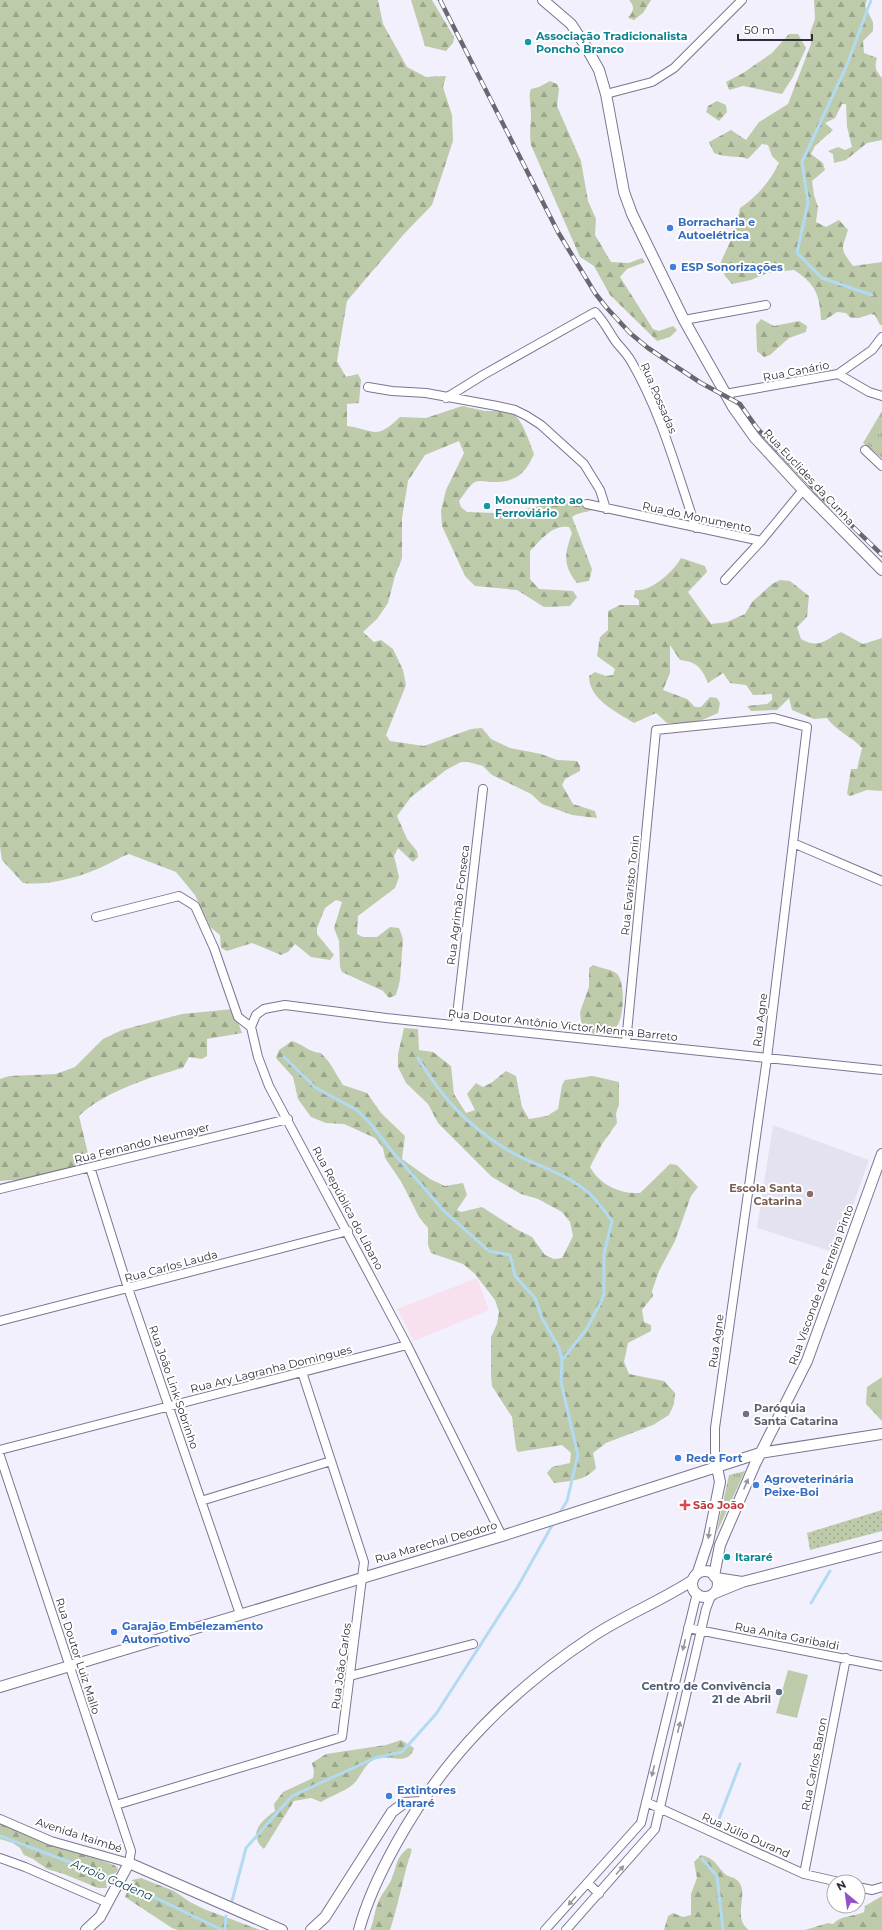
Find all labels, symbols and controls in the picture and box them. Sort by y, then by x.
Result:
scale bar [738,16,812,42]
text: 50 m [744,22,775,37]
place label: Associação Tradicionalista Poncho Branco [535,29,688,56]
marker: Associação Tradicionalista Poncho Branco [523,37,533,47]
place label: Borracharia e Autoelétrica [677,215,755,242]
marker: Borracharia e Autoelétrica [665,223,675,233]
place label: ESP Sonorizações [681,260,783,274]
marker: ESP Sonorizações [668,262,678,272]
street label: Rua Canário [762,358,830,384]
street label: Rua Possadas [638,360,681,436]
street label: Rua Euclides da Cunha [761,426,857,528]
place label: Monumento ao Ferroviário [495,493,583,520]
street label: Rua do Monumento [641,499,753,535]
marker: Monumento ao Ferroviário [482,501,492,511]
street label: Rua Evaristo Tonin [618,834,642,936]
street label: Rua Agrimão Fonseca [444,844,472,966]
street label: Rua Agne [750,992,770,1048]
street label: Rua Doutor Antônio Victor Menna Barreto [447,1006,679,1044]
street label: Rua Fernando Neumayer [73,1119,211,1167]
street label: Rua República do Líbano [309,1144,387,1272]
place label: Escola Santa Catarina [729,1181,802,1208]
marker: Escola Santa Catarina [805,1189,815,1199]
street label: Rua Visconde de Ferreira Pinto [785,1203,857,1367]
street label: Rua Carlos Lauda [123,1247,219,1285]
street label: Rua Agne [705,1313,727,1369]
street label: Rua João Link Sobrinho [146,1323,202,1451]
street label: Rua Ary Lagranha Domingues [189,1342,354,1396]
place label: Paróquia Santa Catarina [754,1401,839,1428]
marker: Paróquia Santa Catarina [741,1409,751,1419]
place label: Rede Fort [686,1451,743,1465]
marker: Rede Fort [673,1453,683,1463]
place label: Agroveterinária Peixe-Boi [763,1472,854,1499]
one-way arrow [743,1478,749,1489]
marker: Agroveterinária Peixe-Boi [751,1480,761,1490]
place label: São João [693,1498,744,1512]
marker: São João [680,1500,690,1510]
street label: Rua Marechal Deodoro [373,1518,499,1566]
one-way arrow [706,1527,712,1539]
place label: Itararé [735,1550,773,1564]
marker: Itararé [722,1552,732,1562]
street label: Rua Doutor Luiz Mallo [53,1596,103,1716]
place label: Garajão Embelezamento Automotivo [121,1619,263,1646]
street label: Rua Anita Garibaldi [734,1619,840,1653]
street label: Rua João Carlos [328,1621,354,1710]
marker: Garajão Embelezamento Automotivo [109,1627,119,1637]
one-way arrow [680,1639,686,1651]
place label: Centro de Convivência 21 de Abril [641,1679,771,1706]
marker: Centro de Convivência 21 de Abril [774,1687,784,1697]
street label: Rua Carlos Baron [798,1716,830,1812]
one-way arrow [676,1721,682,1734]
one-way arrow [650,1765,656,1777]
place label: Extintores Itararé [397,1783,456,1810]
marker: Extintores Itararé [384,1791,394,1801]
street label: Rua Júlio Durand [700,1809,792,1861]
street label: Avenida Itaimbé [34,1814,124,1856]
water label: Arroio Cadena [68,1855,155,1904]
one-way arrow [616,1864,625,1875]
north arrow [826,1874,866,1914]
text: N [834,1877,848,1894]
one-way arrow [567,1896,576,1906]

